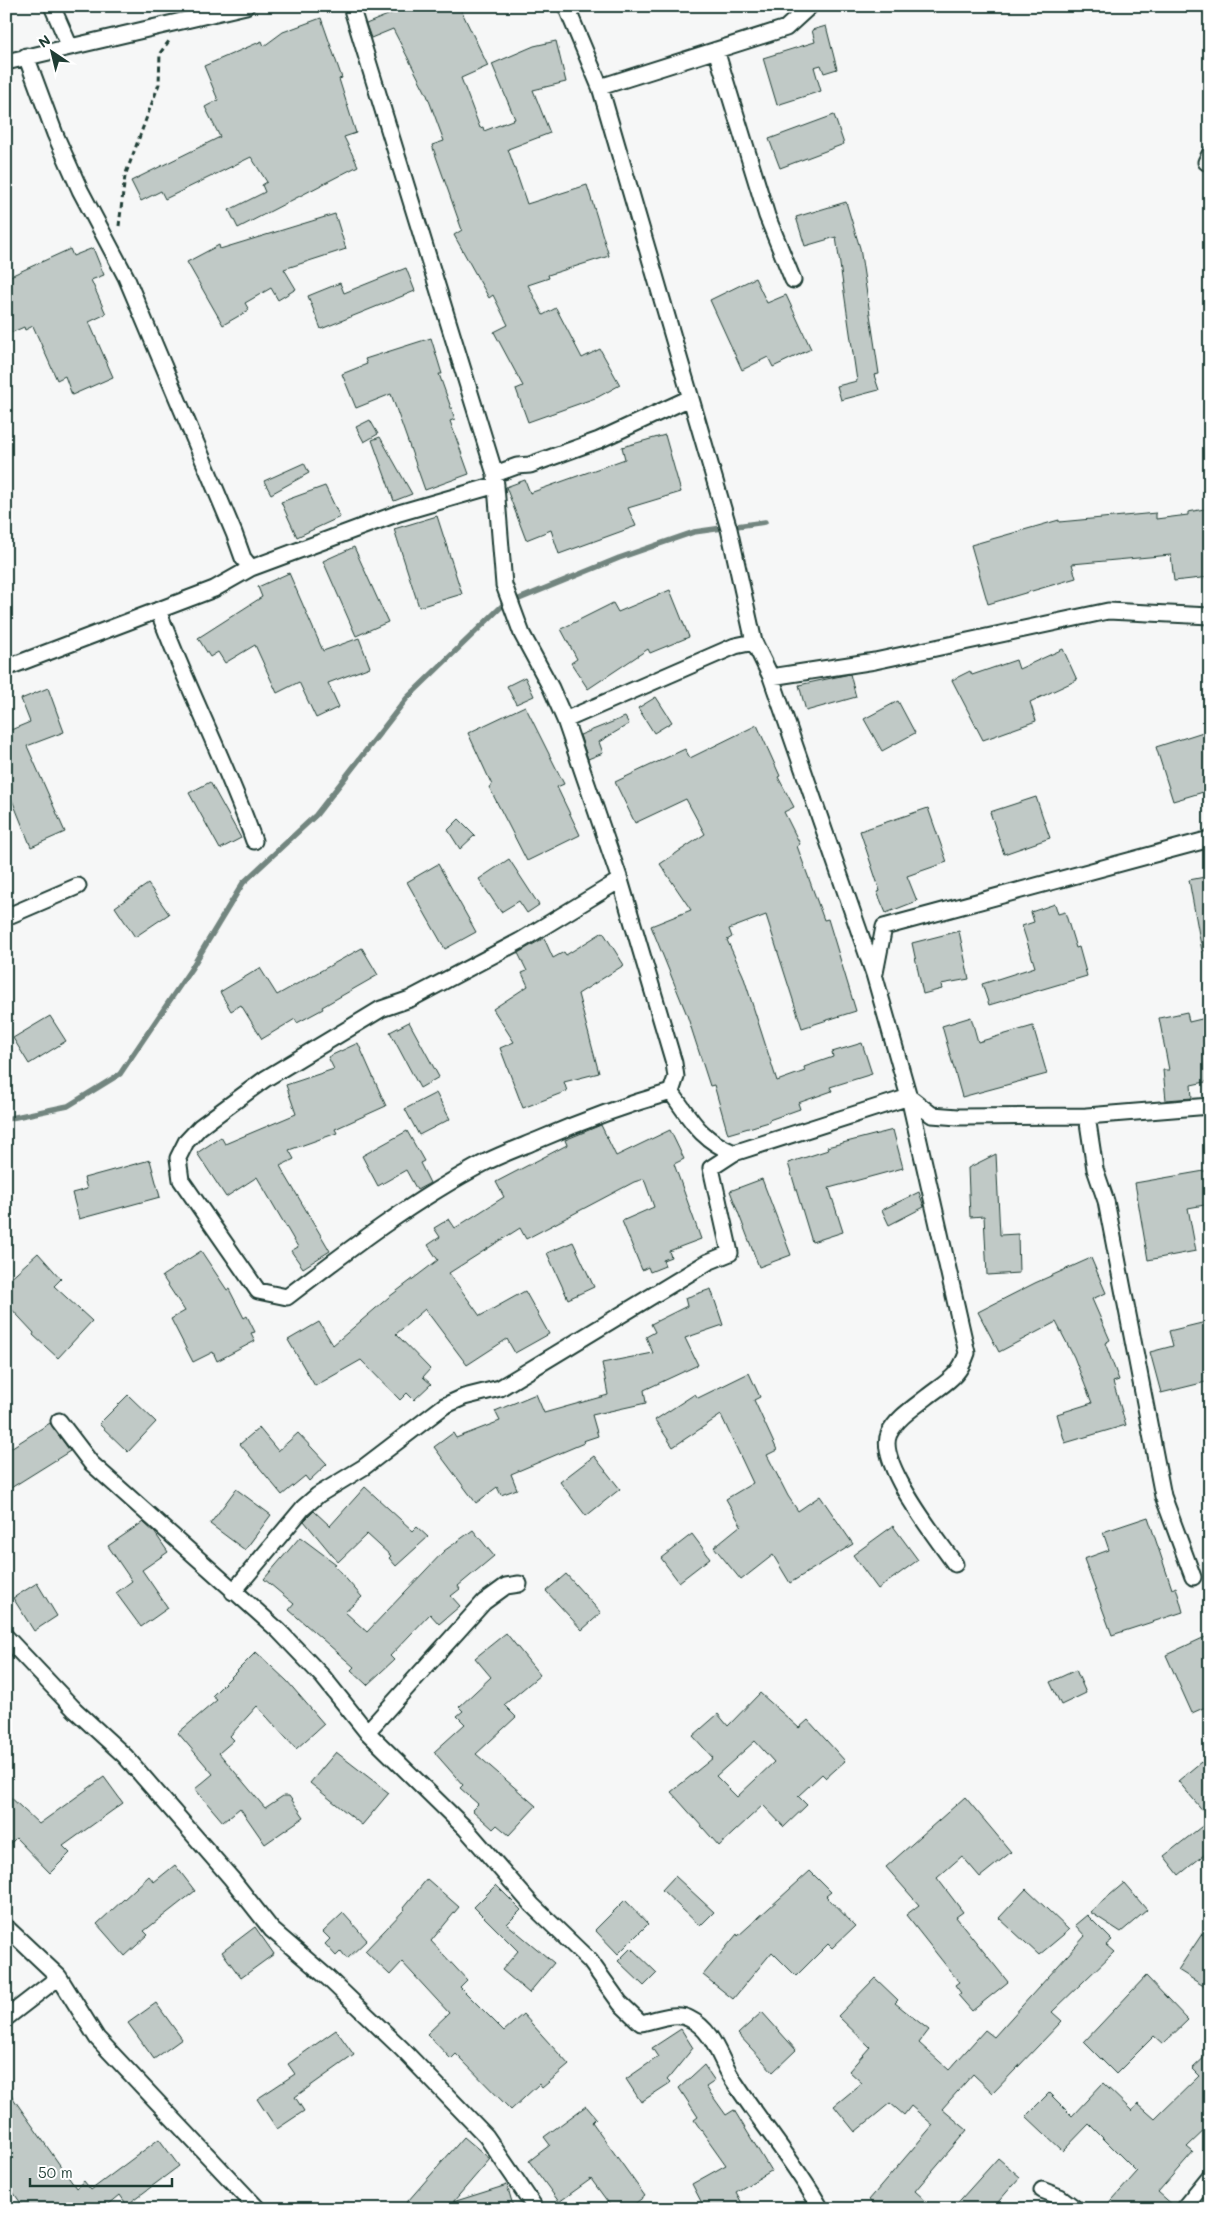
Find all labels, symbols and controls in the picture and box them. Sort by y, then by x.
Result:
north arrow [28,28,78,78]
text: N [34,30,54,52]
scale bar [30,2155,172,2187]
text: 50 m [38,2162,73,2182]

